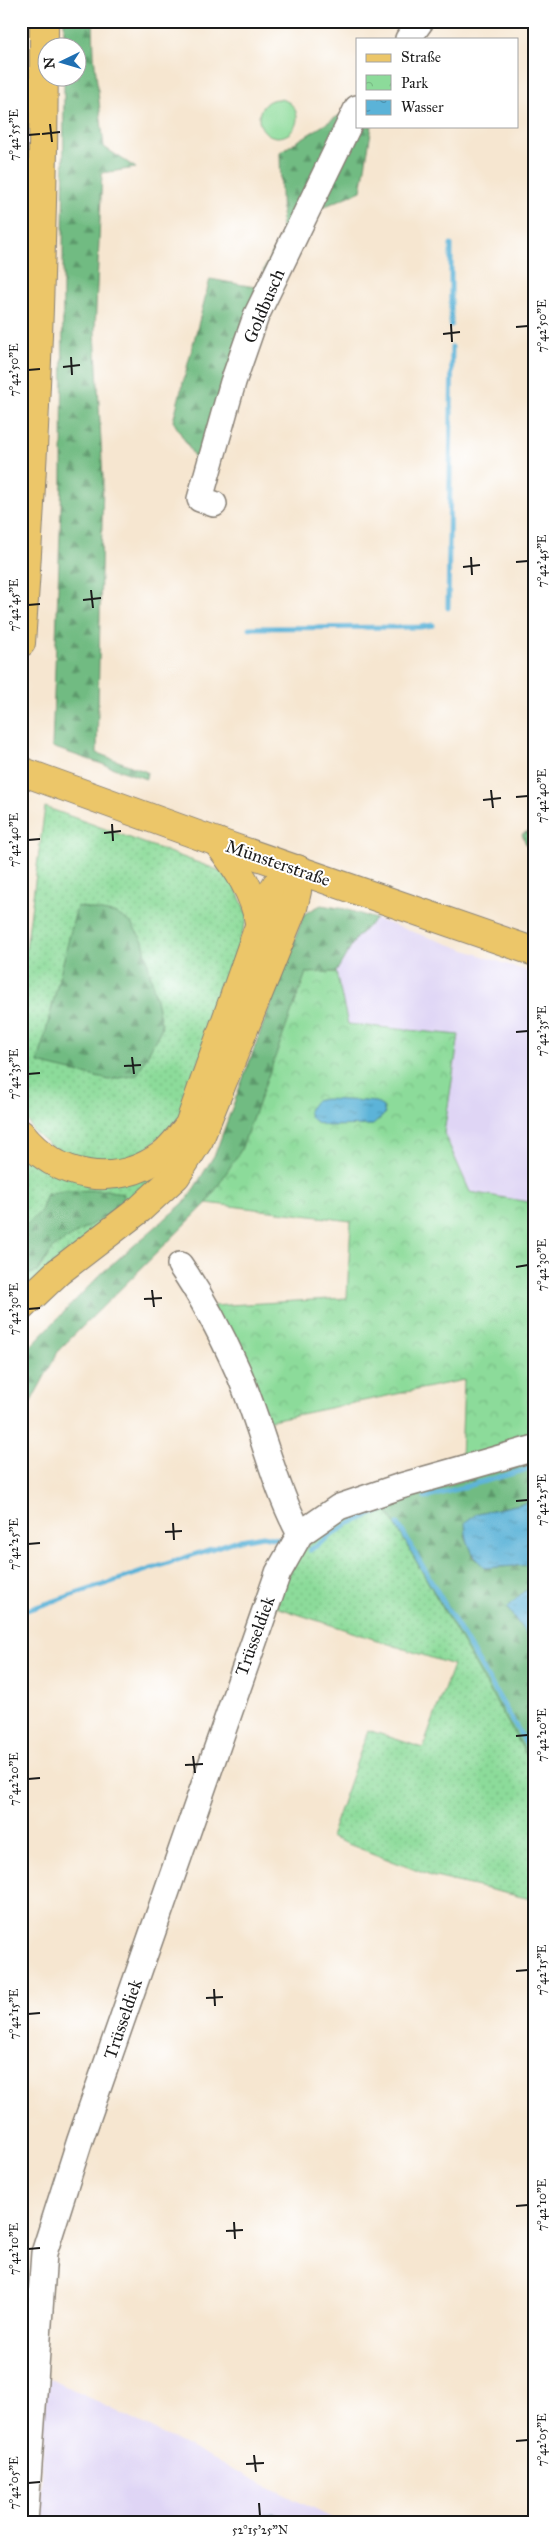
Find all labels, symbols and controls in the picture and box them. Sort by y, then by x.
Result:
north arrow [38,38,88,88]
legend [356,38,518,128]
text: Straße [401,48,441,66]
text: N [41,56,59,70]
text: Park [401,74,428,92]
text: Wasser [401,98,444,116]
text: 7°42'55"E [7,109,21,161]
street label: Goldbusch [239,266,289,346]
text: 7°42'50"E [535,299,549,353]
text: 7°42'50"E [7,343,21,397]
text: 7°42'45"E [535,534,549,587]
text: 7°42'45"E [7,578,21,631]
text: 7°42'40"E [535,769,549,823]
text: 7°42'40"E [7,813,21,867]
street label: Münsterstraße [223,835,333,891]
text: 7°42'35"E [535,1005,549,1056]
text: 7°42'35"E [7,1048,21,1099]
text: 7°42'30"E [535,1238,549,1291]
text: 7°42'30"E [7,1282,21,1335]
text: 7°42'25"E [535,1474,549,1526]
text: 7°42'25"E [7,1518,21,1570]
street label: Trüsseldiek [230,1592,280,1679]
text: 7°42'20"E [535,1708,549,1762]
text: 7°42'20"E [7,1752,21,1806]
text: 7°42'15"E [535,1944,549,1995]
street label: Trüsseldiek [99,1975,147,2062]
text: 7°42'15"E [7,1988,21,2039]
text: 7°42'10"E [535,2179,549,2231]
text: 7°42'10"E [7,2223,21,2275]
text: 7°42'05"E [535,2413,549,2467]
text: 7°42'05"E [7,2456,21,2510]
text: 52°15'25"N [232,2523,288,2537]

